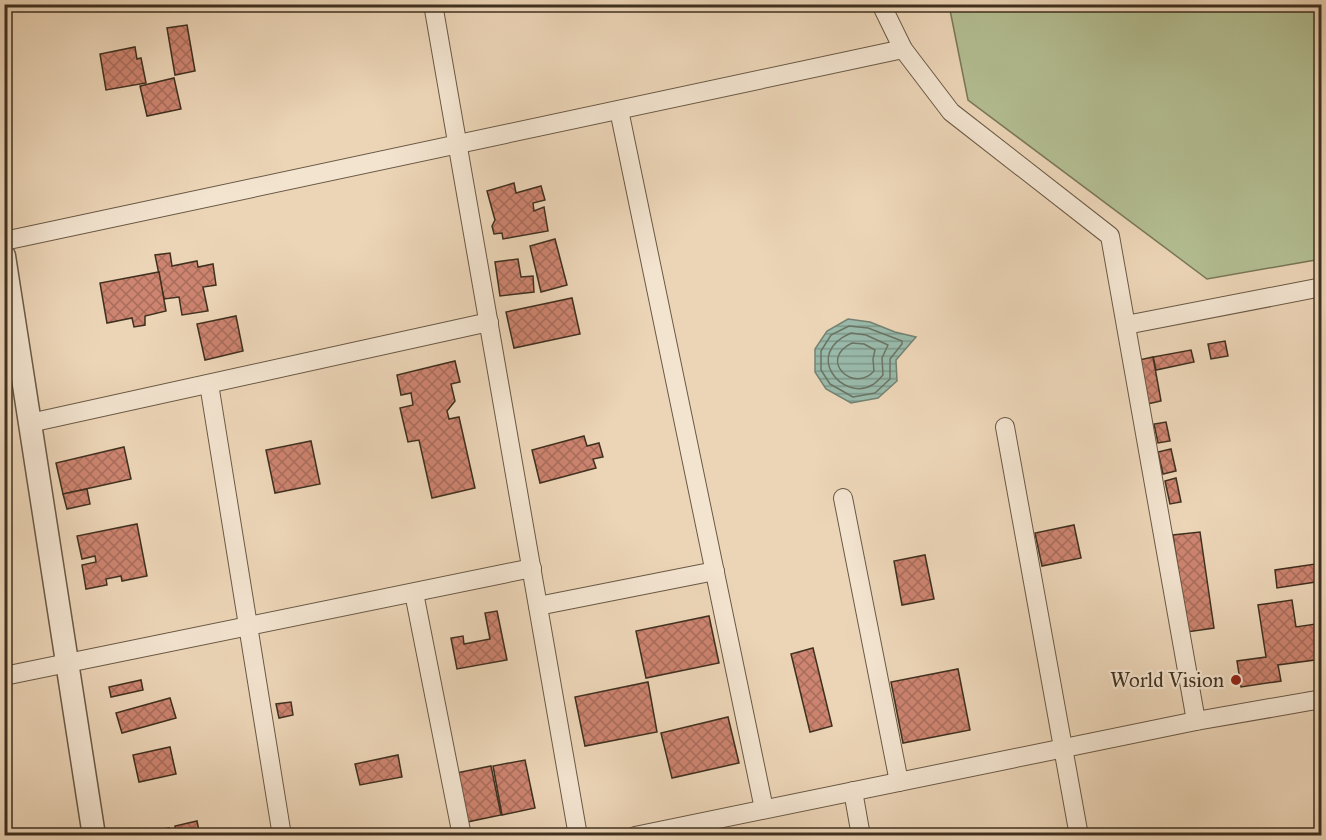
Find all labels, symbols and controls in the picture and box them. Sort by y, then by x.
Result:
place label: World Vision [1110,667,1224,693]
marker: World Vision [1229,673,1243,687]

